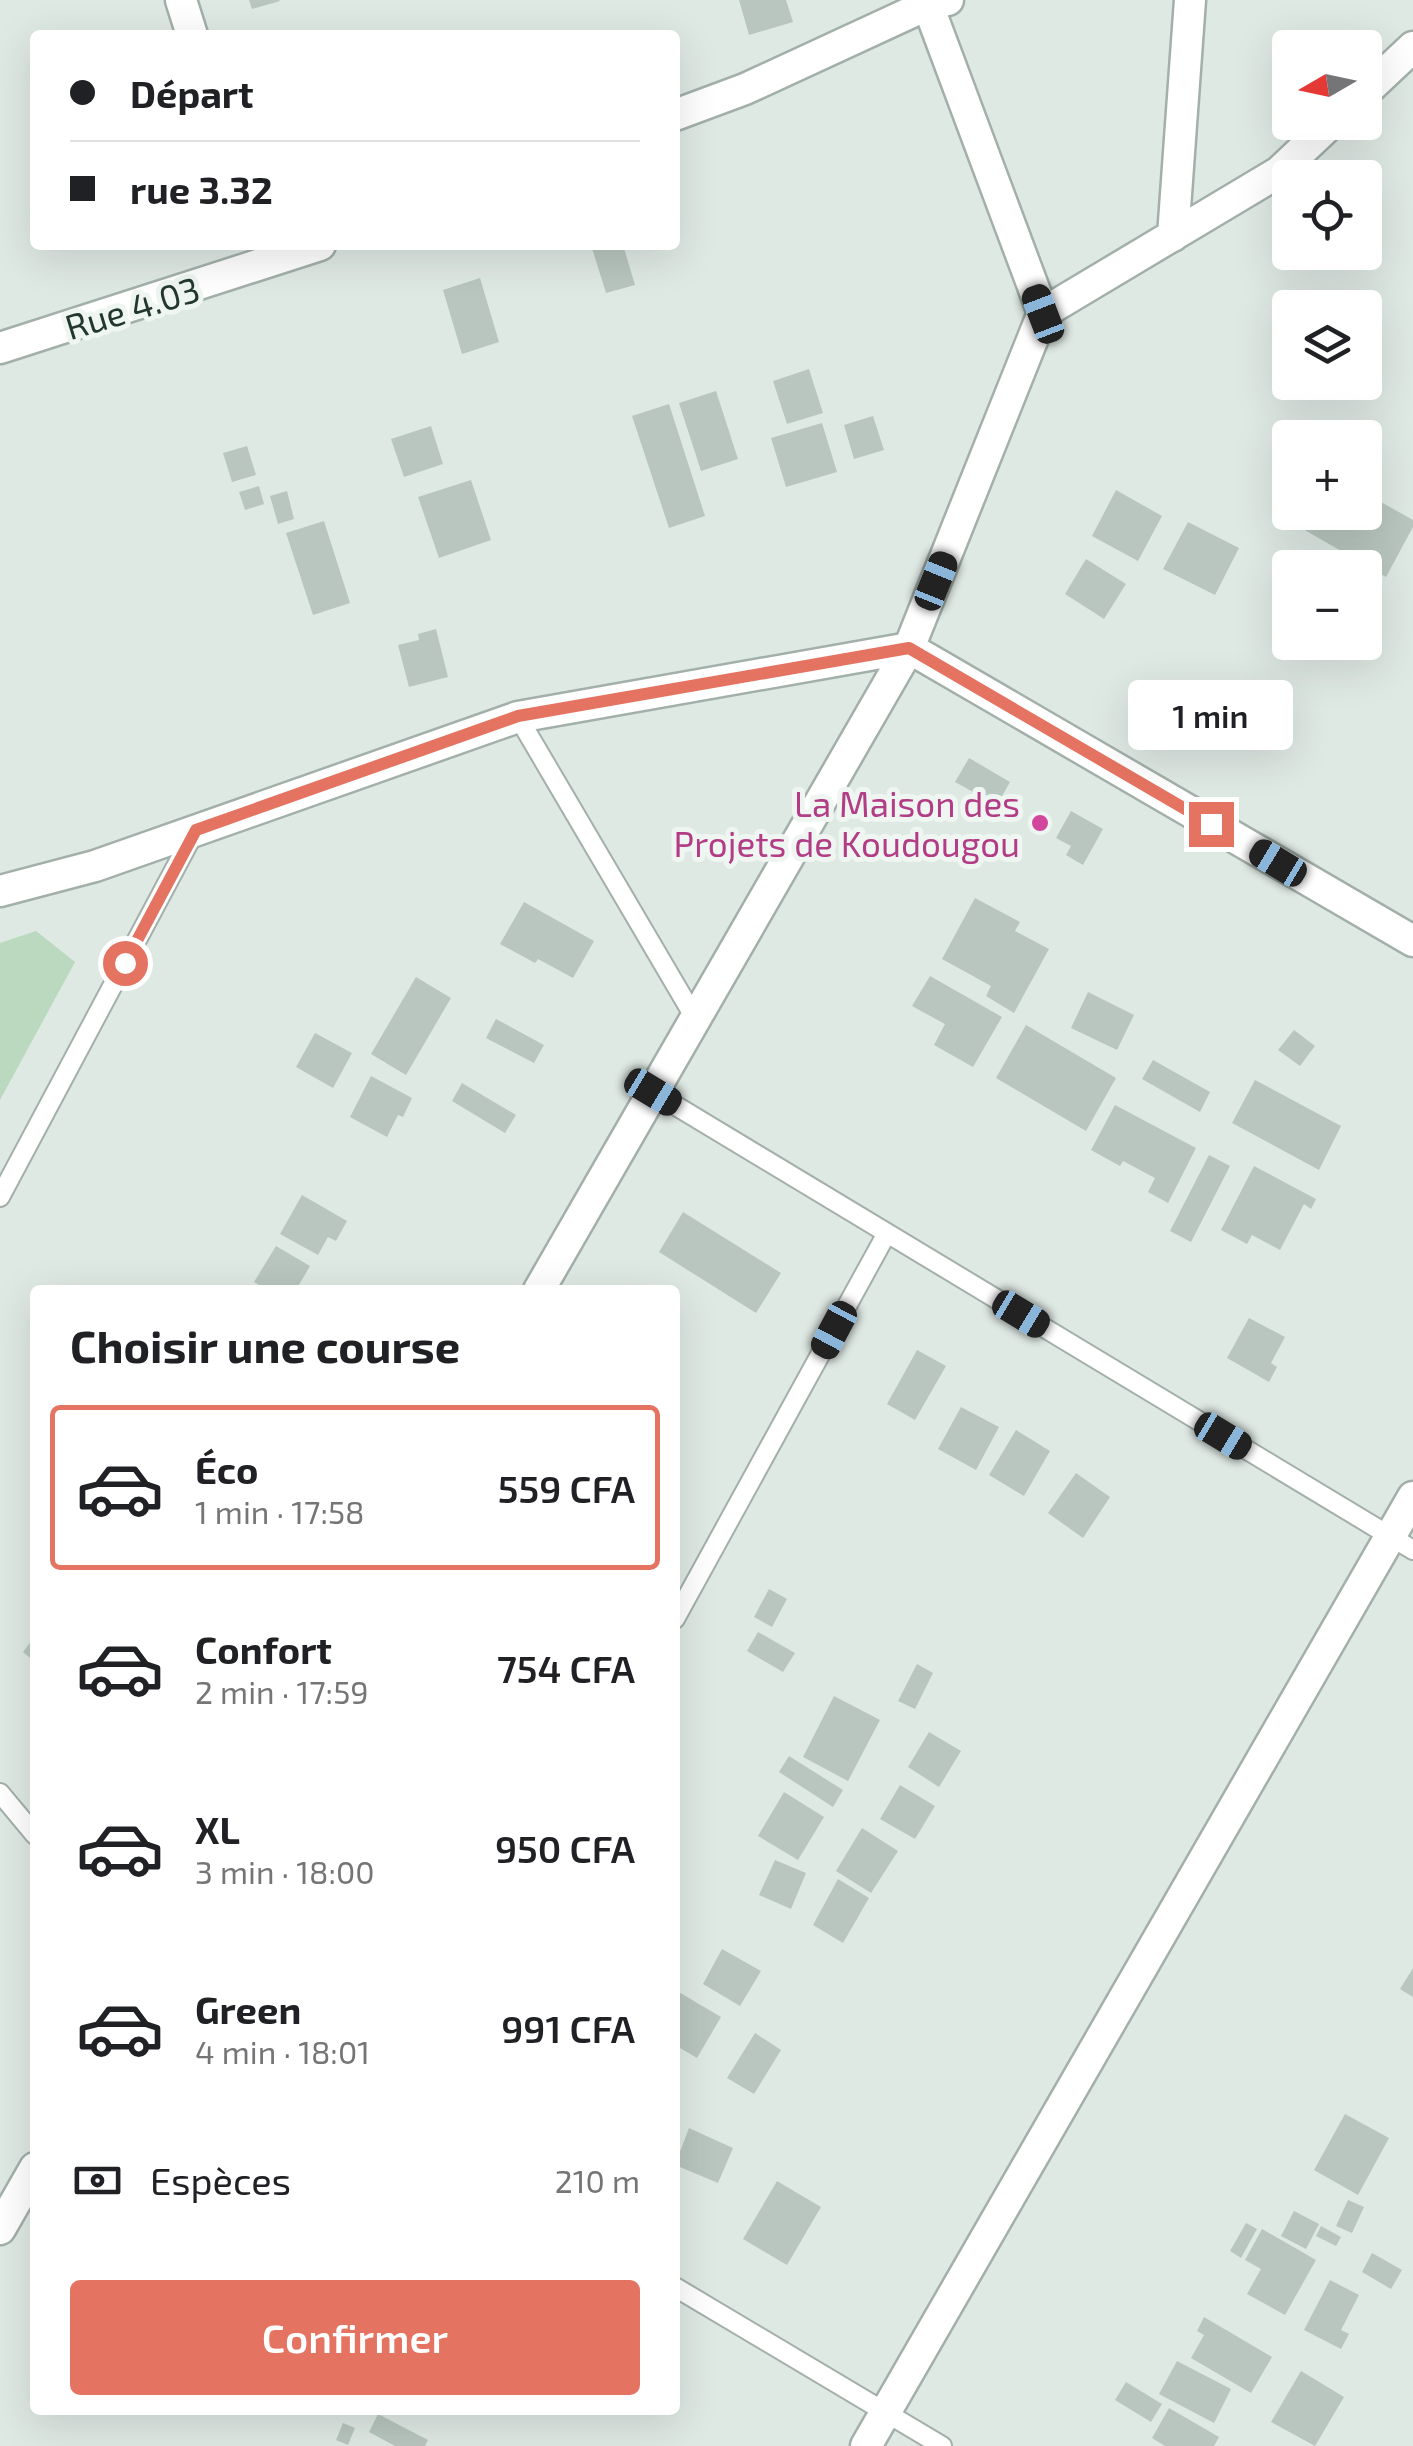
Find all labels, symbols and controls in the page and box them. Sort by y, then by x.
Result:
north arrow [1272,30,1382,140]
map controls [1272,30,1382,660]
text: Départ [130,70,254,116]
button: locate [1272,160,1382,270]
text: rue 3.32 [130,166,273,212]
street label: Rue 4.03 [60,267,204,347]
car [1018,281,1068,347]
button: layers [1272,290,1382,400]
button: + [1272,420,1382,530]
car [911,548,961,614]
button: − [1272,550,1382,660]
callout: 1 min [1128,679,1294,749]
text: 1 min [1173,696,1248,734]
place label: La Maison des Projets de Koudougou [674,782,1020,864]
route end [1189,802,1234,847]
marker: La Maison des Projets de Koudougou [1029,812,1051,834]
car [1245,835,1311,891]
route start [103,941,148,986]
car [620,1064,686,1120]
car [988,1286,1054,1342]
car [807,1296,861,1364]
text: Choisir une course [70,1318,460,1372]
car [1190,1408,1256,1464]
icon: car [75,1443,165,1533]
text: Éco [195,1446,258,1492]
text: 559 CFA [498,1465,635,1511]
text: 1 min · 17:58 [195,1492,365,1530]
icon: car [75,1623,165,1713]
text: Confort [195,1626,332,1672]
text: 754 CFA [497,1645,635,1691]
text: 2 min · 17:59 [195,1672,369,1710]
icon: car [75,1803,165,1893]
text: XL [195,1806,240,1852]
text: 950 CFA [495,1825,635,1871]
text: 3 min · 18:00 [195,1852,375,1890]
icon: car [75,1983,165,2073]
text: Green [195,1986,301,2032]
text: 991 CFA [501,2005,635,2051]
text: 4 min · 18:01 [195,2032,370,2070]
icon: cash [70,2153,125,2208]
text: Espèces [150,2157,291,2203]
text: 210 m [555,2161,640,2199]
button: Confirmer [70,2280,640,2395]

